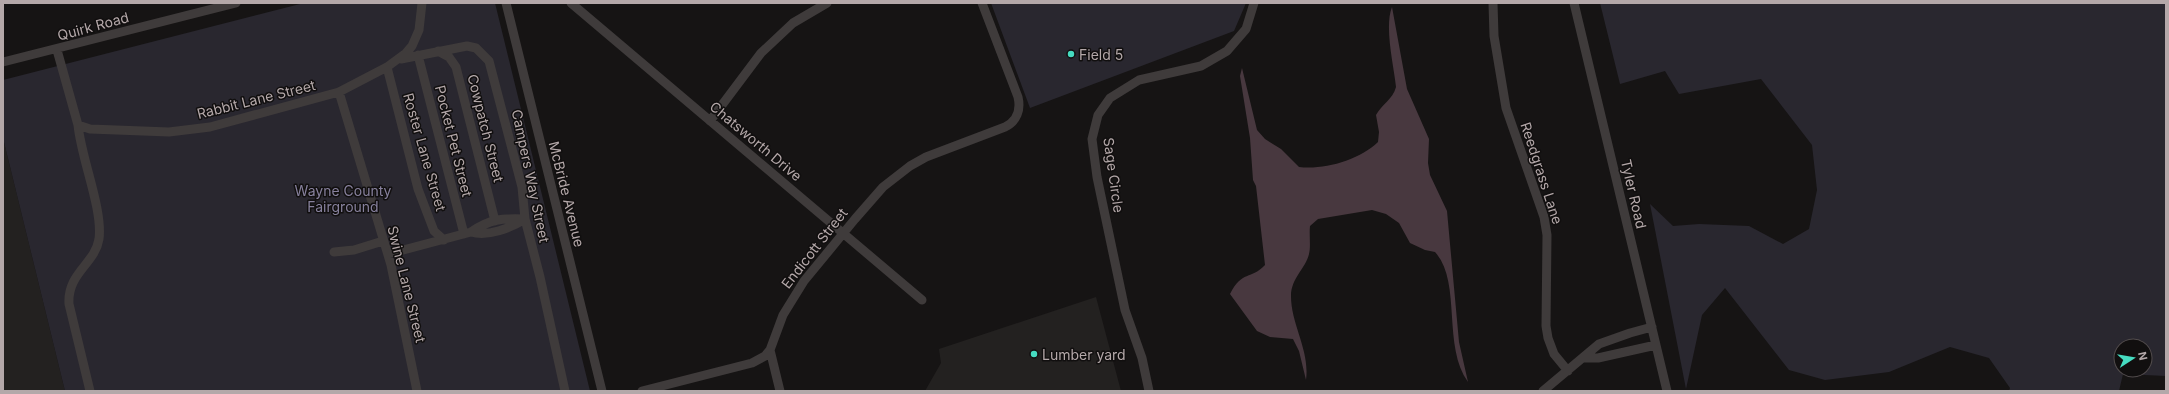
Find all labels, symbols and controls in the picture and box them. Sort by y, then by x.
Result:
street label: Quirk Road [55,8,131,44]
place label: Field 5 [1079,46,1123,63]
marker: Field 5 [1066,49,1076,59]
street label: Cowpatch Street [464,72,508,184]
street label: Rabbit Lane Street [195,76,317,122]
street label: Pocket Pet Street [432,83,476,199]
street label: Roster Lane Street [400,91,450,213]
street label: Chatsworth Drive [707,98,805,184]
street label: Campers Way Street [509,108,554,245]
street label: Reedgrass Lane [1517,120,1567,226]
street label: Sage Circle [1100,136,1128,214]
street label: McBride Avenue [546,139,588,249]
street label: Tyler Road [1618,158,1650,230]
park label: Wayne County Fairground [295,182,392,215]
street label: Endicott Street [777,204,851,292]
street label: Swine Lane Street [384,224,430,345]
north arrow [2113,338,2153,378]
place label: Lumber yard [1042,346,1126,363]
marker: Lumber yard [1029,349,1039,359]
text: N [2135,350,2151,361]

